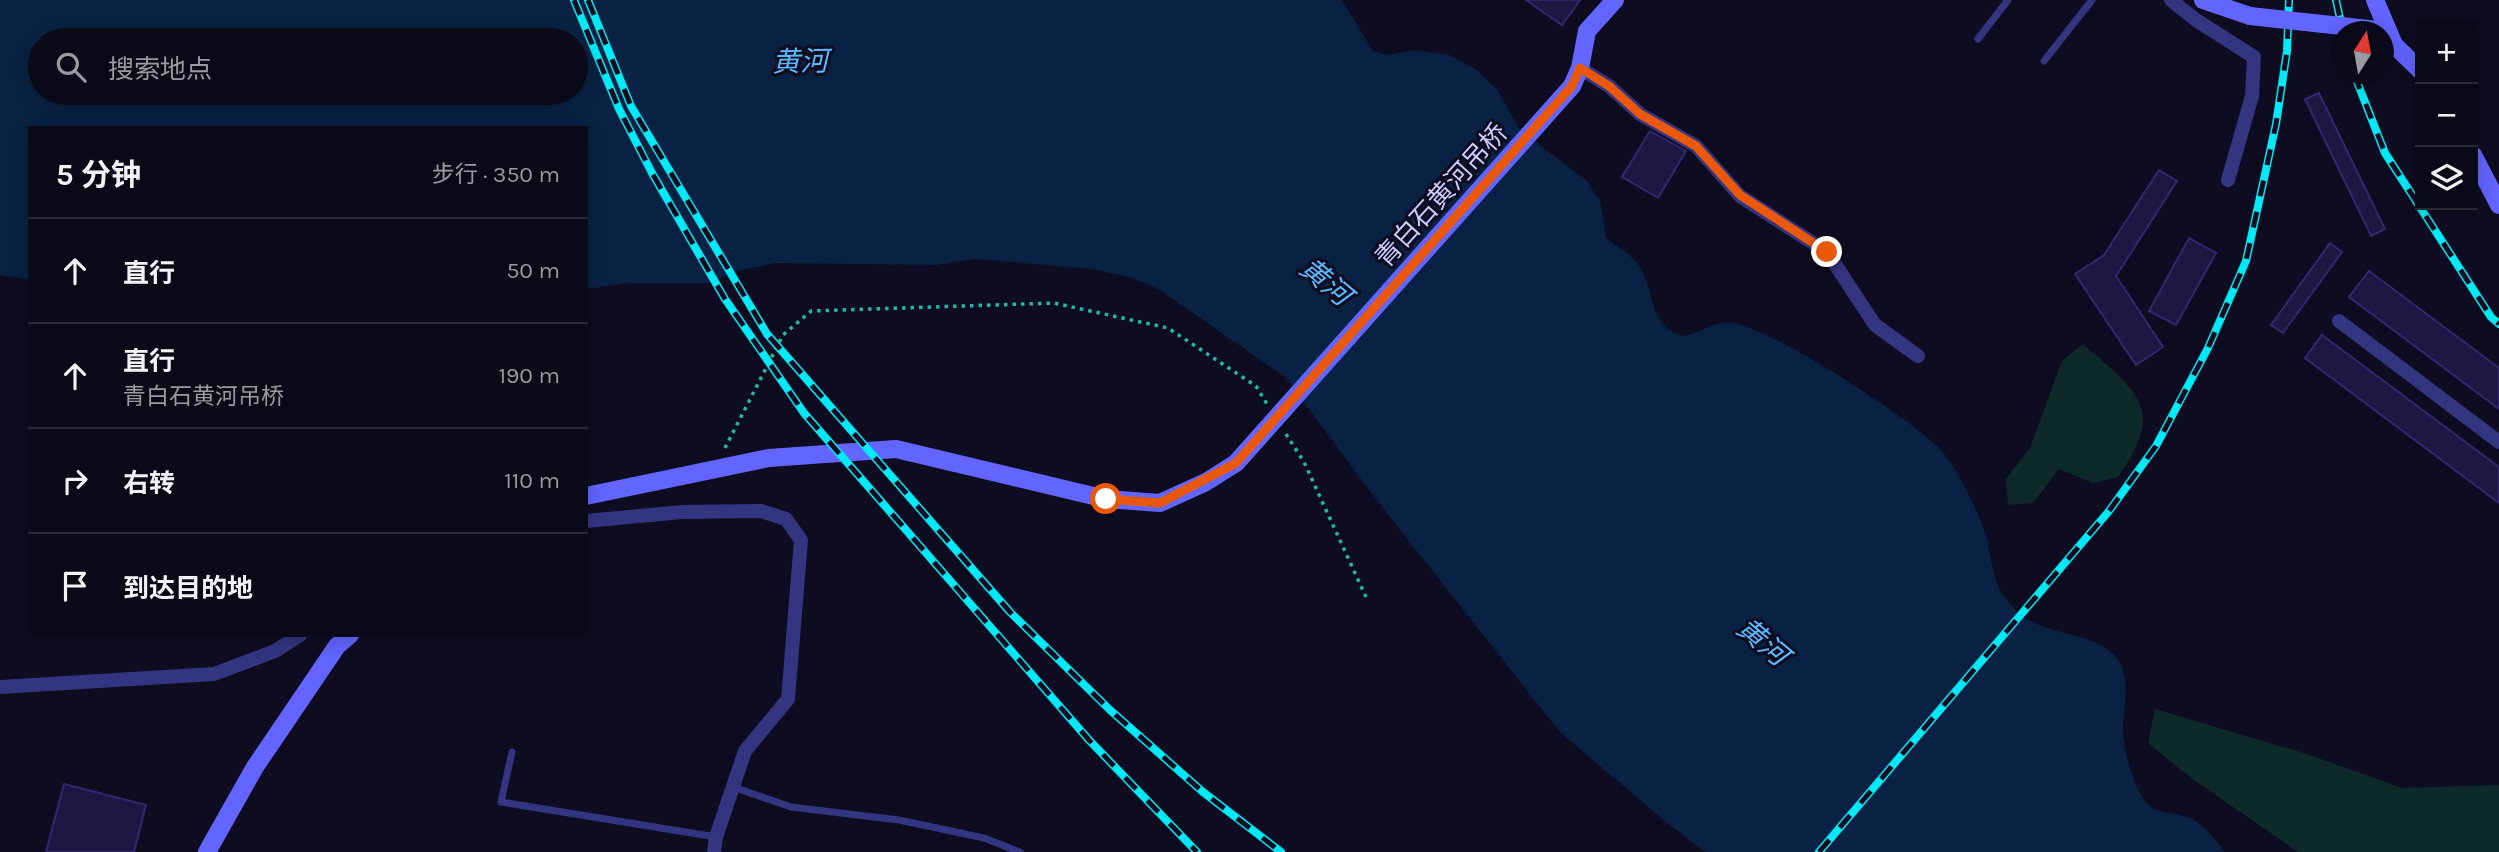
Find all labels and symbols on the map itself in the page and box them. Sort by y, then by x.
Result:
north arrow [2331,21,2394,84]
water label: 黄河 [772,44,833,78]
street label: 青白石黄河吊桥 [1369,117,1514,273]
route end [1811,236,1842,267]
water label: 黄河 [1294,251,1362,315]
route start [1090,483,1121,514]
water label: 黄河 [1731,611,1799,675]

